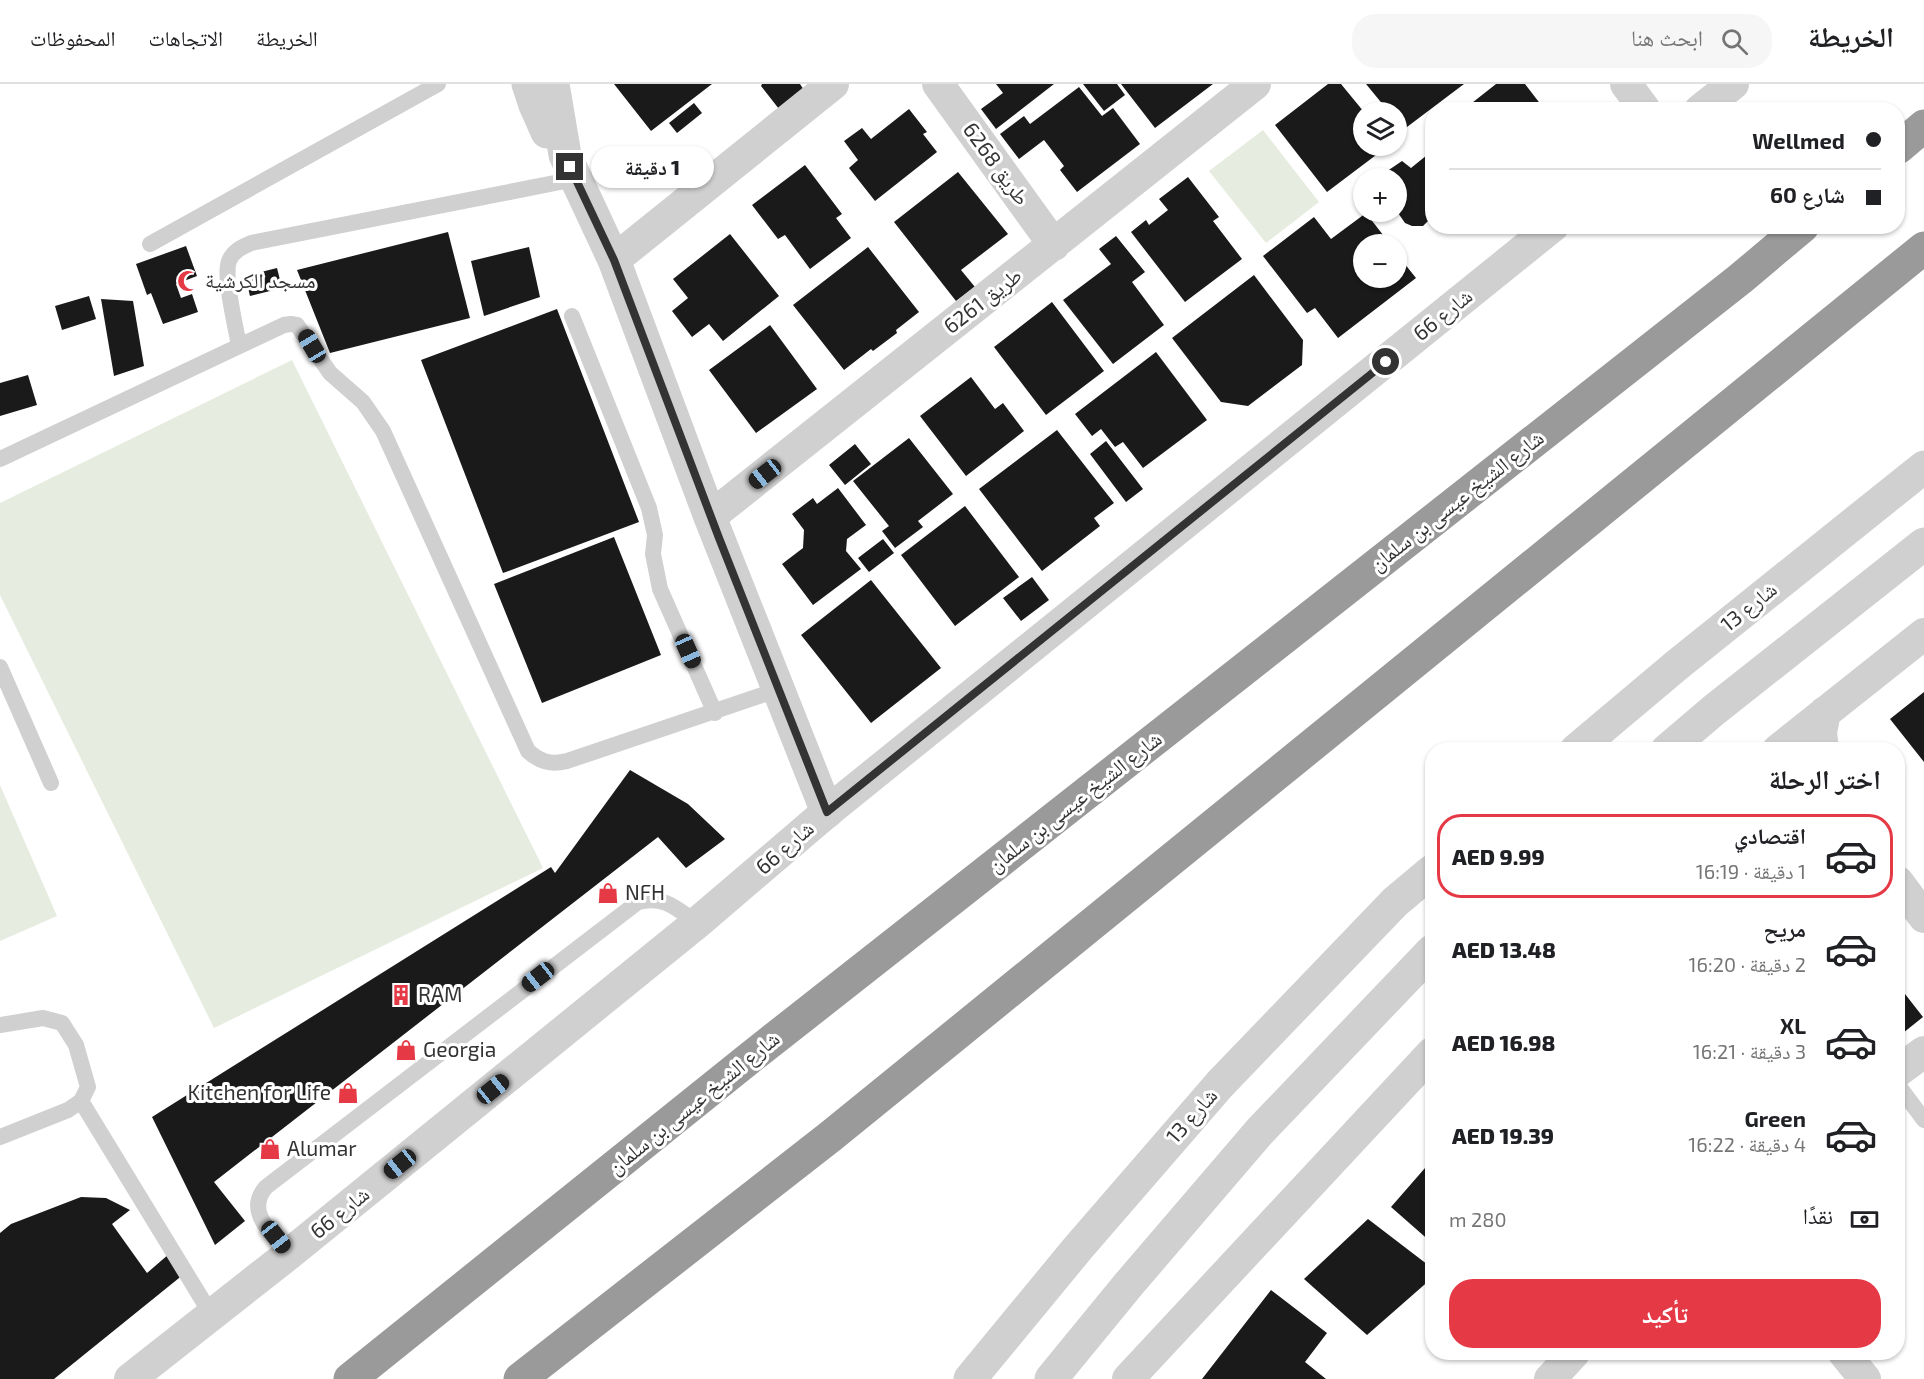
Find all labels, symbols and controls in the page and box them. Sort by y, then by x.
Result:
search box [1352,14,1772,68]
text: الخريطة [1808,19,1894,53]
text: ابحث هنا [1631,24,1703,50]
text: المحفوظات [30,25,115,50]
text: الاتجاهات [148,25,223,50]
text: الخريطة [256,25,318,50]
icon: search [1718,25,1751,58]
map controls [1353,102,1407,288]
button: layers [1353,102,1407,156]
street label: طريق 6268 [957,117,1036,211]
text: Wellmed [1752,127,1845,153]
callout: 1 دقيقة [591,146,714,188]
route end [556,153,583,180]
text: 1 دقيقة [625,155,680,179]
button: + [1353,168,1407,222]
text: شارع 60 [1770,181,1845,207]
button: − [1353,234,1407,288]
street label: طريق 6261 [938,262,1027,340]
place label: مسجد الكرشية [205,267,316,292]
mosque icon: مسجد الكرشية [176,269,200,293]
street label: شارع 66 [1408,283,1478,347]
car [295,326,329,366]
route start [1372,348,1399,375]
street label: شارع الشيخ عيسى بن سلمان [1364,424,1549,577]
car [745,456,785,492]
street label: شارع 13 [1715,576,1782,637]
car [672,631,704,671]
street label: شارع الشيخ عيسى بن سلمان [982,725,1167,878]
text: اختر الرحلة [1769,762,1881,794]
street label: شارع 66 [750,815,819,880]
text: اقتصادي [1734,822,1806,848]
icon: car [1824,829,1878,883]
text: AED 9.99 [1452,843,1545,869]
text: 1 دقيقة · 16:19 [1696,859,1806,883]
place label: NFH [625,879,665,904]
shop icon: NFH [596,881,620,905]
text: مريح [1763,915,1806,941]
icon: car [1824,922,1878,976]
text: AED 13.48 [1452,936,1556,962]
text: 2 دقيقة · 16:20 [1689,952,1806,976]
car [518,959,558,995]
place label: RAM [418,981,462,1006]
building icon: RAM [389,983,413,1007]
text: XL [1780,1012,1806,1038]
icon: car [1824,1015,1878,1069]
street label: شارع الشيخ عيسى بن سلمان [602,1025,785,1180]
text: AED 16.98 [1452,1029,1555,1055]
place label: Georgia [423,1036,496,1061]
shop icon: Georgia [394,1038,418,1062]
text: 3 دقيقة · 16:21 [1693,1039,1806,1063]
car [473,1071,513,1107]
place label: Kitchen for Life [188,1079,331,1104]
shop icon: Kitchen for Life [336,1081,360,1105]
street label: شارع 13 [1160,1082,1223,1149]
text: Green [1744,1105,1806,1131]
icon: car [1824,1108,1878,1162]
text: AED 19.39 [1452,1122,1554,1148]
text: 4 دقيقة · 16:22 [1688,1132,1806,1156]
place label: Alumar [287,1135,357,1160]
shop icon: Alumar [258,1137,282,1161]
car [380,1146,420,1182]
street label: شارع 66 [305,1181,375,1245]
text: نقدًا [1803,1202,1833,1228]
icon: cash [1848,1203,1881,1236]
text: 280 m [1449,1207,1506,1231]
car [258,1217,294,1257]
button: تأكيد [1449,1279,1881,1348]

